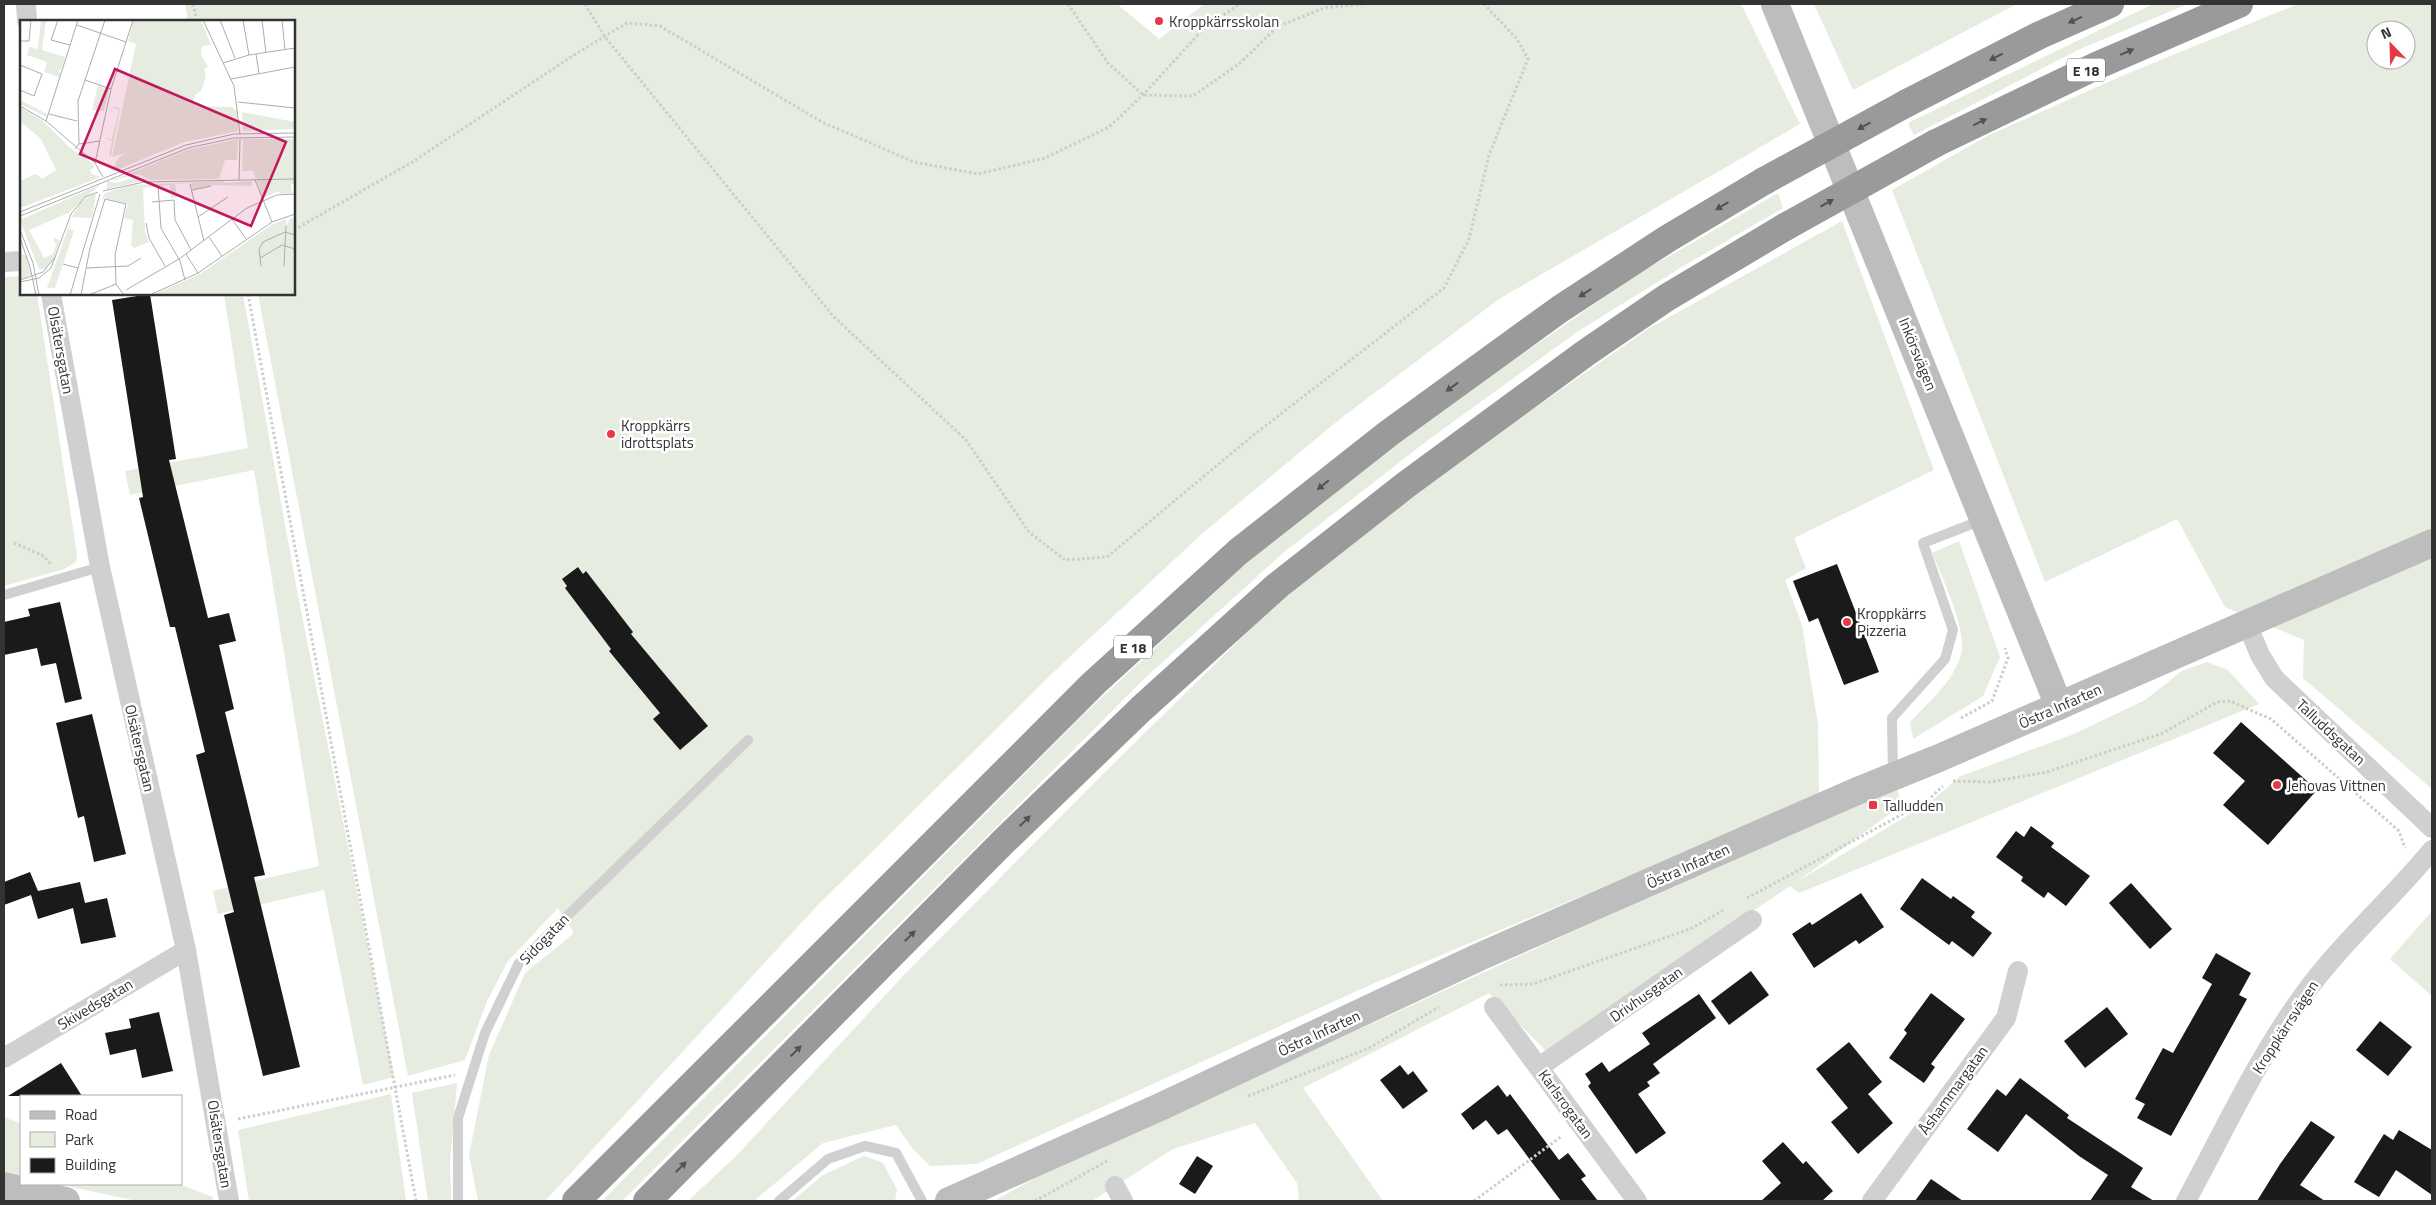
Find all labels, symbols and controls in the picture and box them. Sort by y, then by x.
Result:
place label: Kroppkärrsskolan [1169,10,1279,33]
marker: Kroppkärrsskolan [1153,15,1165,27]
one-way arrow [2068,16,2082,24]
inset map [20,20,295,295]
north arrow [2366,20,2416,70]
text: N [2377,21,2394,44]
one-way arrow [2120,48,2134,56]
one-way arrow [1989,53,2003,61]
road number: E 18 [2067,58,2105,82]
one-way arrow [1973,118,1987,126]
one-way arrow [1856,122,1871,130]
one-way arrow [1820,199,1835,207]
one-way arrow [1716,201,1729,211]
one-way arrow [1578,288,1591,297]
street label: Olsätersgatan [42,304,80,396]
street label: Inkörsvägen [1893,314,1943,394]
one-way arrow [1445,382,1459,392]
place label: Kroppkärrs idrottsplats [621,414,694,454]
marker: Kroppkärrs idrottsplats [605,428,617,440]
one-way arrow [1316,480,1330,490]
place label: Kroppkärrs Pizzeria [1857,602,1926,642]
marker: Kroppkärrs Pizzeria [1841,616,1853,628]
road number: E 18 [1114,636,1152,659]
street label: Östra Infarten [2015,678,2105,734]
street label: Talluddsgatan [2291,694,2371,770]
street label: Olsätersgatan [119,702,161,794]
place label: Jehovas Vittnen [2287,774,2386,797]
marker: Jehovas Vittnen [2271,779,2283,791]
place label: Talludden [1883,794,1943,817]
marker: Talludden [1867,799,1879,811]
one-way arrow [1019,815,1031,827]
street label: Östra Infarten [1643,838,1733,894]
street label: Sidogatan [514,908,574,970]
one-way arrow [904,930,916,942]
street label: Drivhusgatan [1605,960,1687,1028]
street label: Skivedsgatan [53,972,137,1036]
street label: Kroppkärrsvägen [2246,976,2324,1078]
street label: Östra Infarten [1274,1004,1364,1062]
street label: Åshammargatan [1913,1041,1993,1139]
one-way arrow [790,1045,802,1057]
street label: Karlsrogatan [1533,1065,1599,1143]
legend [20,1095,182,1185]
street label: Olsätersgatan [202,1098,238,1190]
text: Road [65,1103,97,1126]
text: Park [65,1128,94,1151]
text: Building [65,1153,116,1176]
one-way arrow [675,1161,687,1173]

